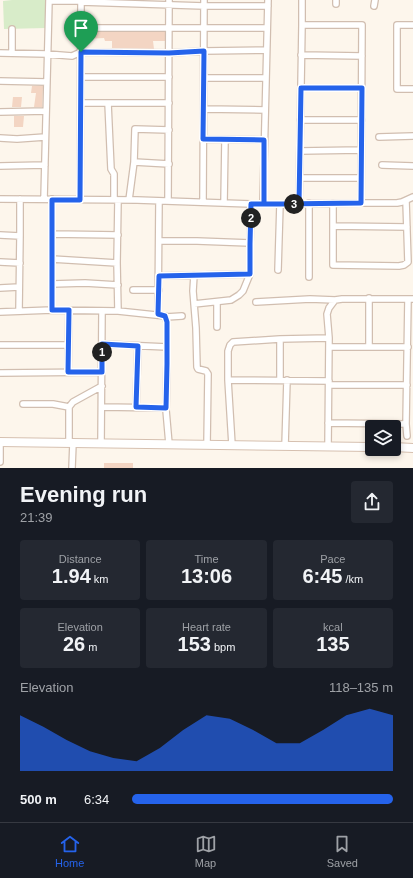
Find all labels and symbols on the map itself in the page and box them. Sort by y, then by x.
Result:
pin [64,11,98,52]
pin: 3 [284,194,304,214]
pin: 2 [241,208,261,228]
pin: 1 [92,342,112,362]

